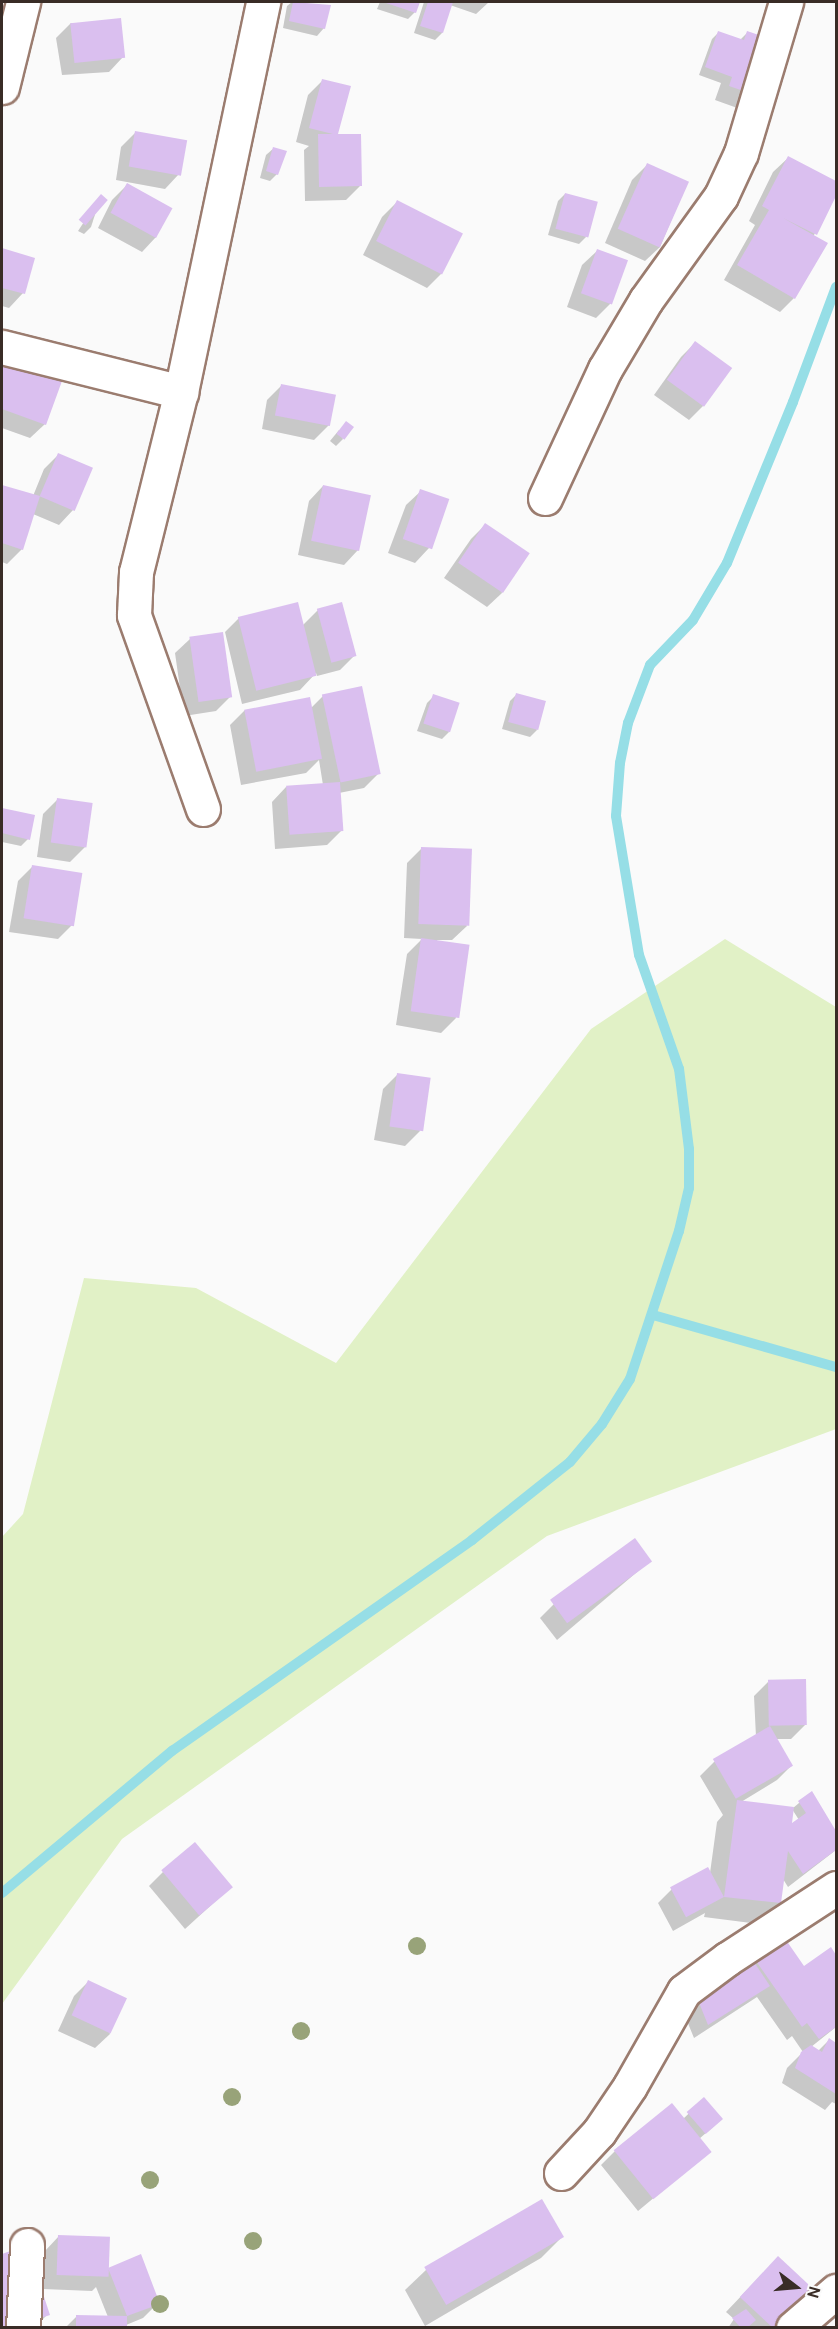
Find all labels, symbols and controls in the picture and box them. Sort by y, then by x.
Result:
north arrow [766,2257,826,2317]
text: N [803,2284,824,2300]

